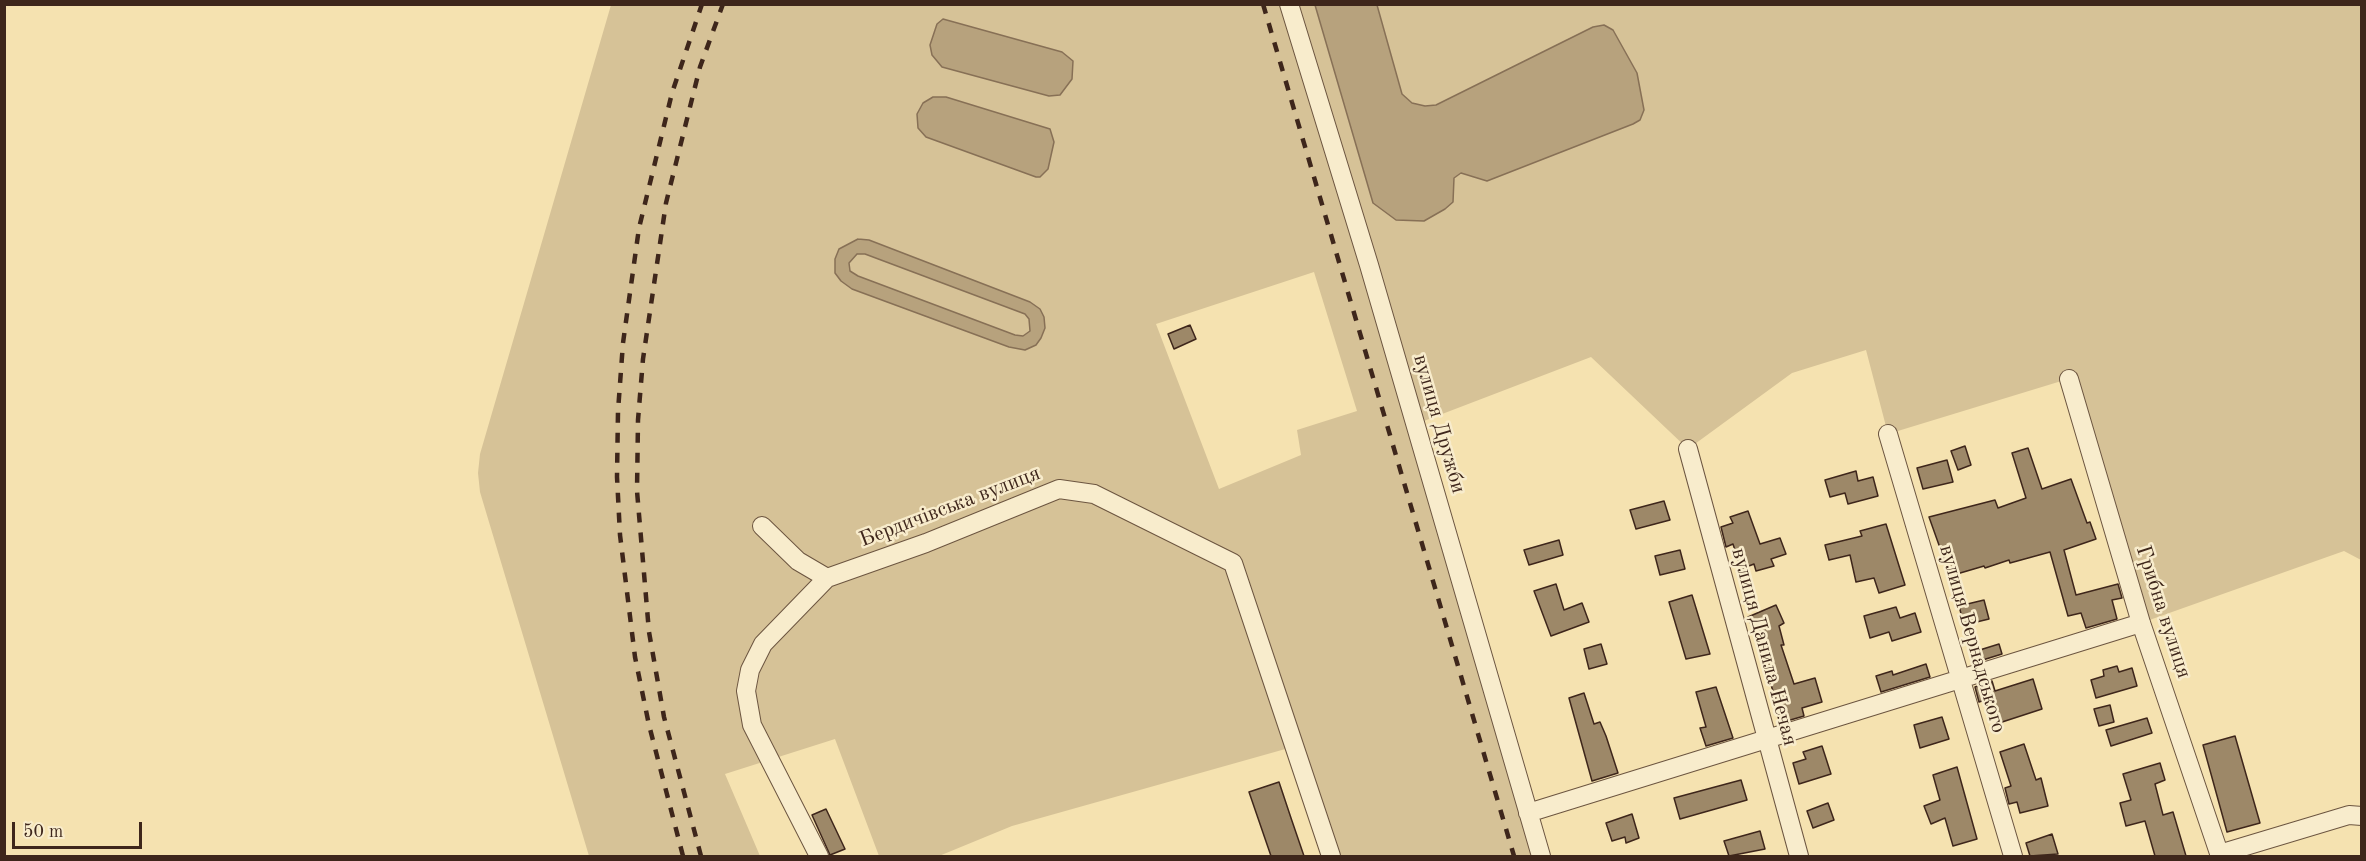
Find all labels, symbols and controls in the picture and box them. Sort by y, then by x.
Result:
street label: вулиця Дружби [1407,352,1471,496]
street label: Бердичівська вулиця [856,461,1044,553]
street label: вулиця Вернадського [1933,542,2011,736]
street label: Грибна вулиця [2130,542,2196,682]
street label: вулиця Данила Нечая [1725,545,1803,749]
scale bar [15,810,146,848]
text: 50 m [23,823,63,841]

